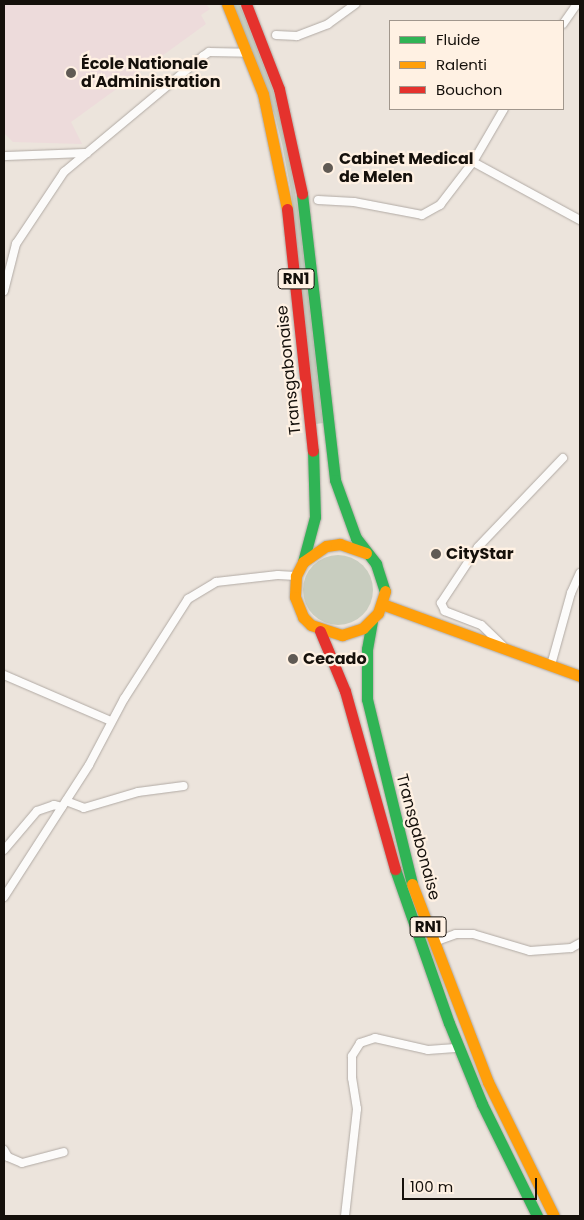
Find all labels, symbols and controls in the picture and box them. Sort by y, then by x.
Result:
legend [389,20,564,110]
text: Fluide [436,29,480,50]
place label: École Nationale d'Administration [81,54,221,92]
text: Ralenti [436,54,487,75]
marker: École Nationale d'Administration [65,67,77,79]
text: Bouchon [436,79,502,100]
place label: Cabinet Medical de Melen [339,149,474,187]
marker: Cabinet Medical de Melen [321,161,335,175]
road number: RN1 [277,266,315,292]
street label: Transgabonaise [273,304,305,436]
place label: CityStar [446,544,514,564]
marker: CityStar [430,548,442,560]
place label: Cecado [303,649,367,669]
marker: Cecado [287,653,299,665]
street label: Transgabonaise [392,772,444,902]
road number: RN1 [409,914,447,940]
scale bar [404,1168,539,1200]
text: 100 m [410,1176,453,1197]

